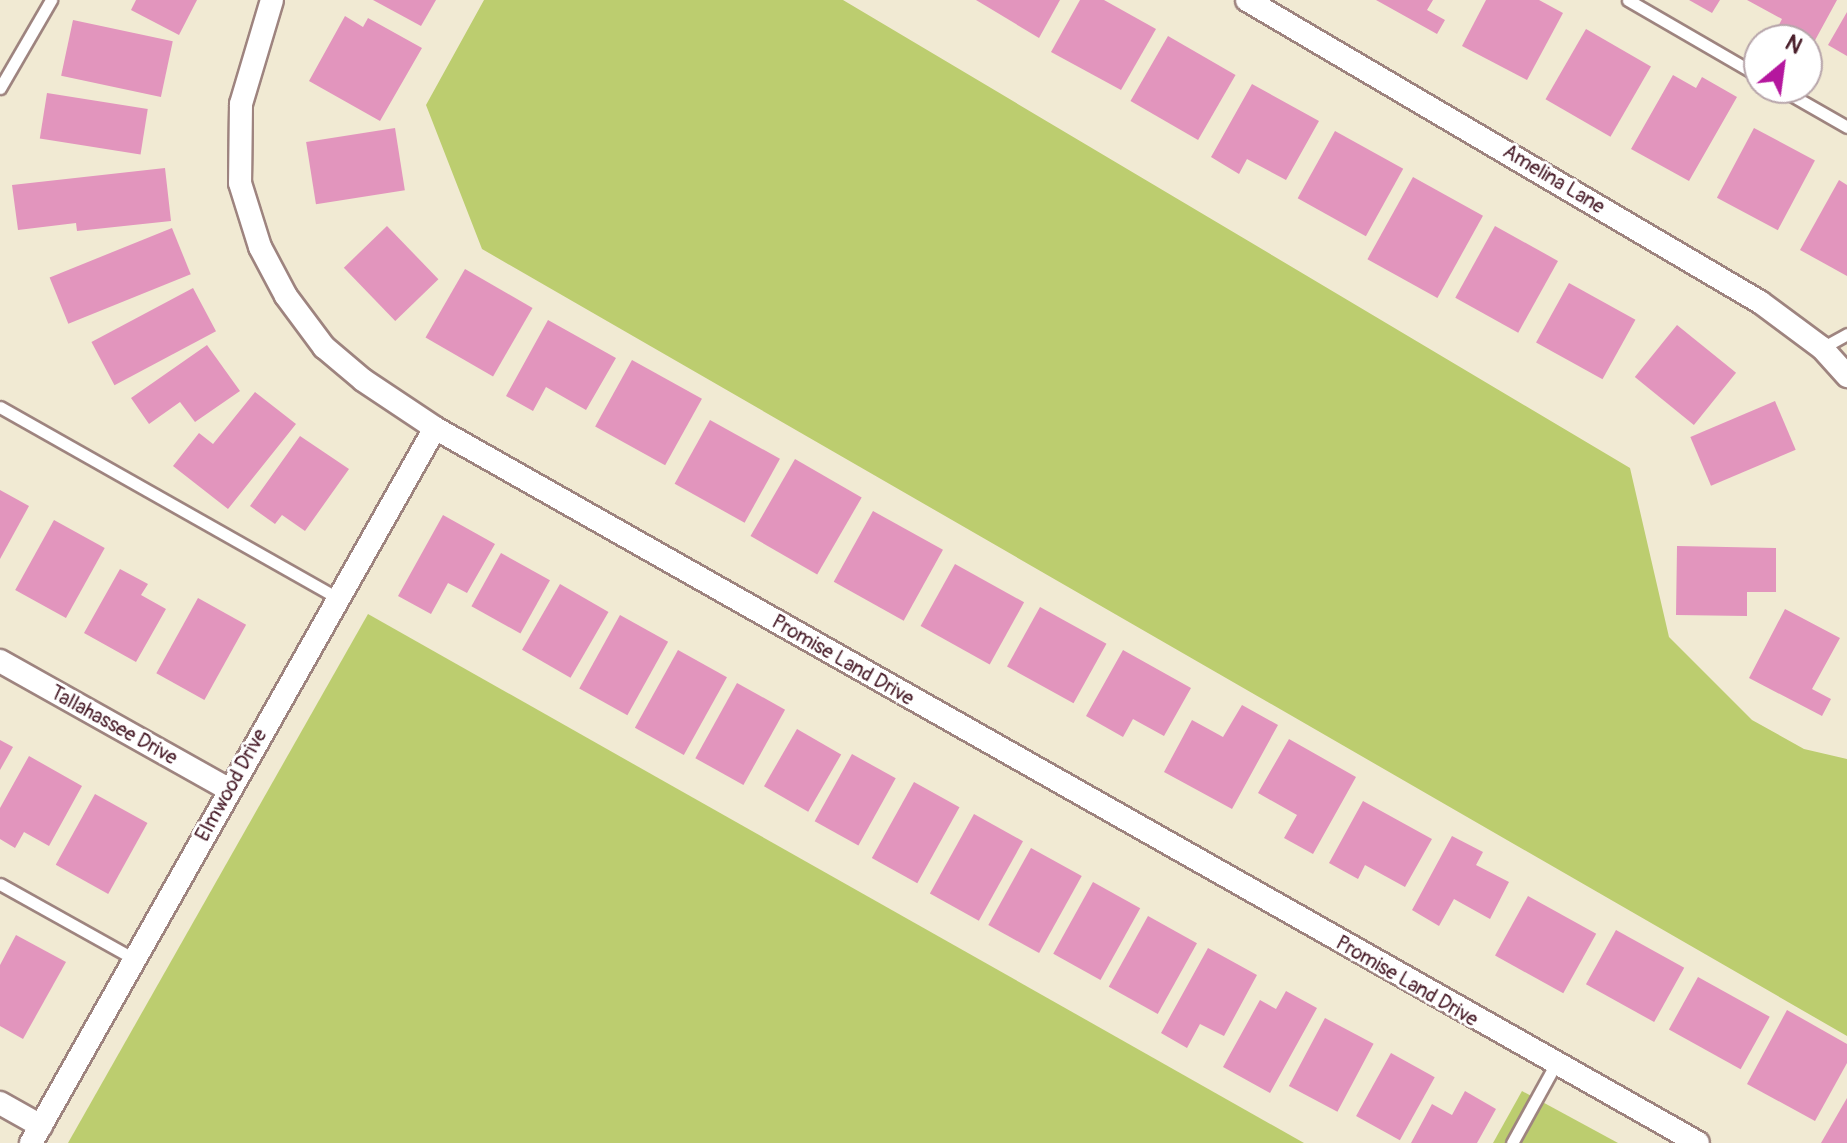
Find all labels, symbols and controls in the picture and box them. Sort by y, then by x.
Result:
north arrow [1743,24,1823,104]
text: N [1780,29,1807,61]
street label: Amelina Lane [1499,139,1609,219]
street label: Promise Land Drive [768,610,918,710]
street label: Tallahassee Drive [46,680,182,770]
street label: Elmwood Drive [190,725,272,845]
street label: Promise Land Drive [1332,931,1482,1031]

